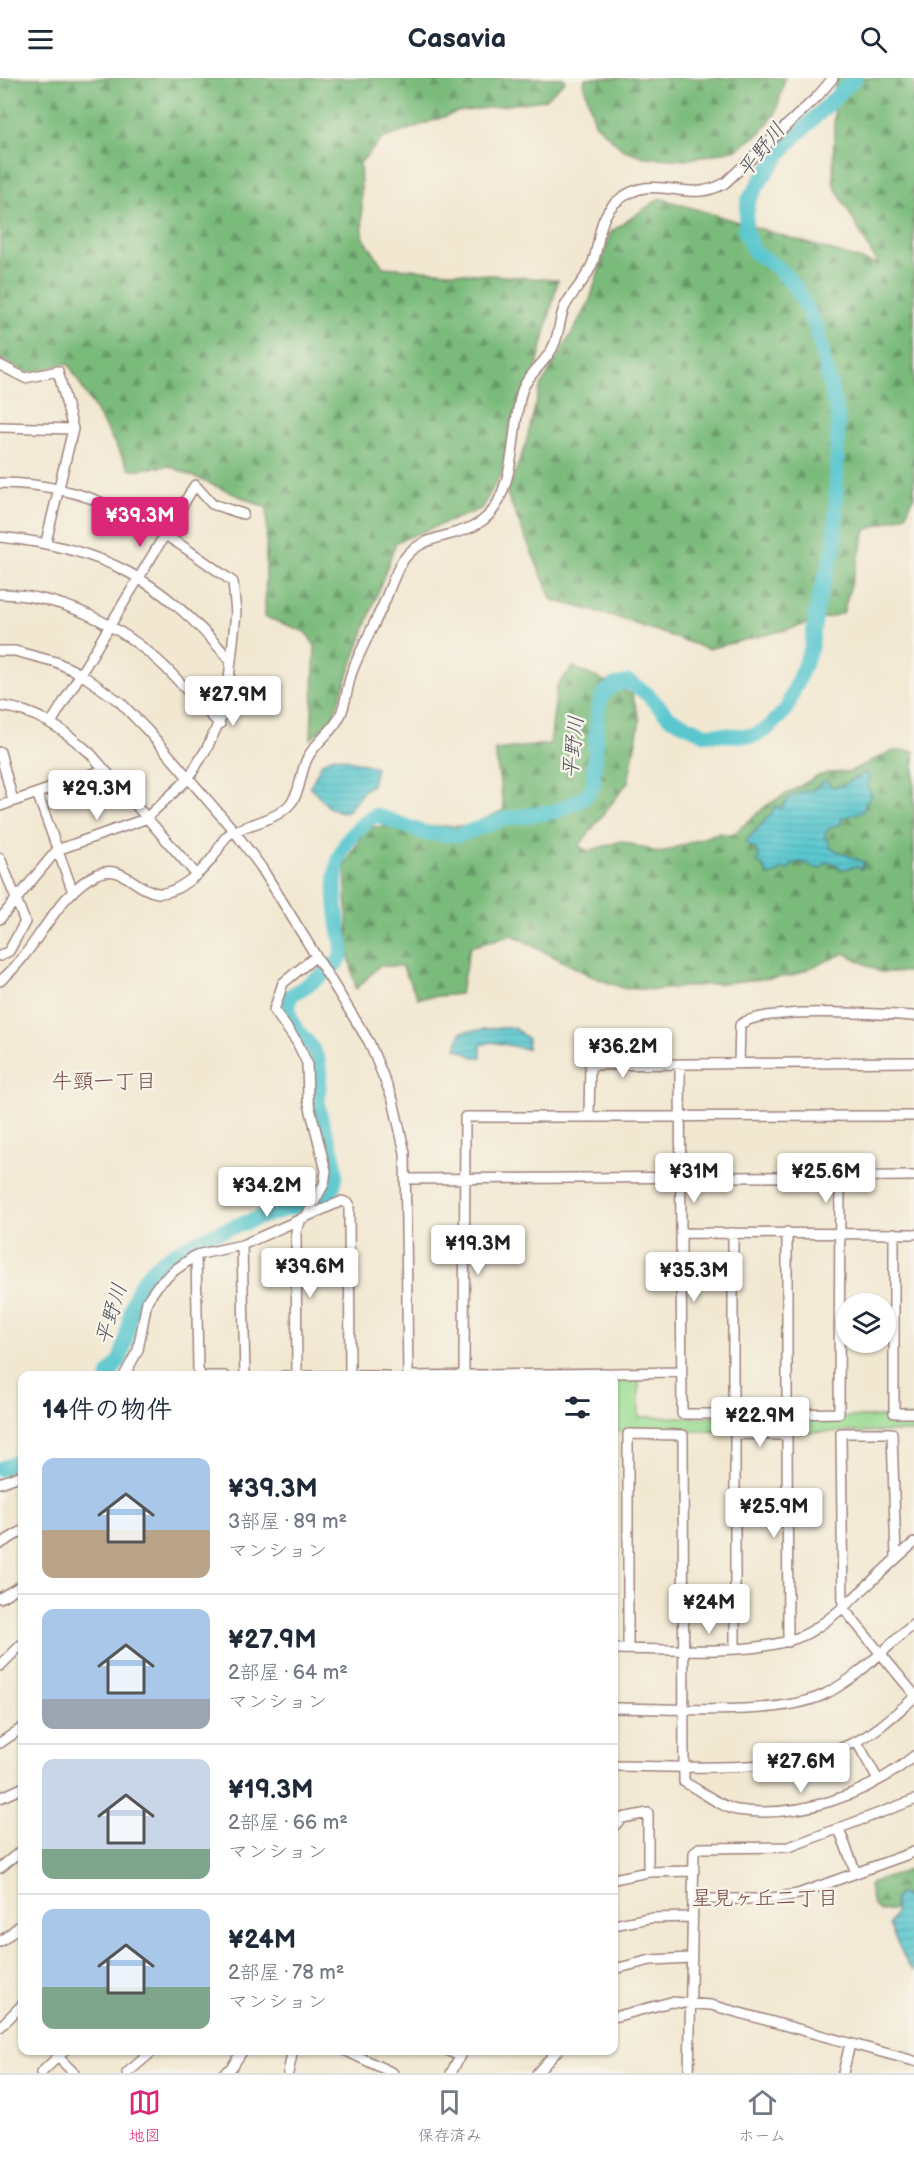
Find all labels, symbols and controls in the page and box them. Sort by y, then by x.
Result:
icon: menu [24,23,57,56]
text: Casavia [408,23,506,55]
icon: search [857,23,890,56]
water label: 平野川 [732,118,791,183]
pin: ¥39.3M [91,497,189,548]
text: ¥39.3M [105,504,175,528]
pin: ¥27.9M [184,676,282,727]
text: ¥27.9M [199,683,267,707]
water label: 平野川 [558,714,589,780]
pin: ¥29.3M [48,770,146,821]
text: ¥29.3M [62,777,132,801]
pin: ¥36.2M [574,1028,672,1079]
text: ¥36.2M [588,1035,658,1059]
district label: 牛頸一丁目 [52,1069,157,1094]
pin: ¥31M [658,1153,730,1204]
pin: ¥25.6M [777,1153,875,1204]
text: ¥31M [669,1160,719,1184]
text: ¥25.6M [791,1160,861,1184]
pin: ¥34.2M [218,1167,316,1218]
text: ¥34.2M [232,1174,302,1198]
pin: ¥19.3M [429,1225,527,1276]
text: ¥19.3M [445,1232,511,1256]
pin: ¥39.6M [261,1248,359,1299]
pin: ¥35.3M [645,1252,743,1303]
text: ¥39.6M [275,1255,345,1279]
text: ¥35.3M [660,1259,728,1283]
water label: 平野川 [90,1280,133,1348]
map controls [836,1293,896,1353]
button: layers [836,1293,896,1353]
icon: filters [561,1391,594,1424]
text: 14件の物件 [42,1395,172,1426]
pin: ¥22.9M [711,1397,809,1448]
text: ¥22.9M [725,1404,795,1428]
text: ¥39.3M [228,1474,318,1505]
icon: home [90,1482,162,1554]
pin: ¥25.9M [725,1488,823,1539]
text: ¥25.9M [739,1495,809,1519]
text: 3部屋 · 89 m² [228,1510,347,1534]
text: マンション [228,1539,327,1563]
pin: ¥24M [673,1584,745,1635]
text: ¥24M [683,1591,735,1615]
text: ¥27.9M [228,1625,317,1656]
icon: home [90,1633,162,1705]
text: 2部屋 · 64 m² [228,1661,348,1685]
text: マンション [228,1690,327,1714]
pin: ¥27.6M [752,1743,850,1794]
text: ¥27.6M [767,1750,835,1774]
text: ¥19.3M [228,1775,314,1806]
icon: home [90,1783,162,1855]
text: 2部屋 · 66 m² [228,1811,348,1835]
text: マンション [228,1840,327,1864]
district label: 星見ヶ丘二丁目 [692,1886,839,1911]
text: ¥24M [228,1925,296,1956]
icon: home [90,1933,162,2005]
text: 2部屋 · 78 m² [228,1961,344,1985]
text: マンション [228,1990,327,2014]
tab: 地図 [128,2086,161,2146]
tab: 保存済み [418,2086,482,2146]
tab: ホーム [738,2086,786,2146]

